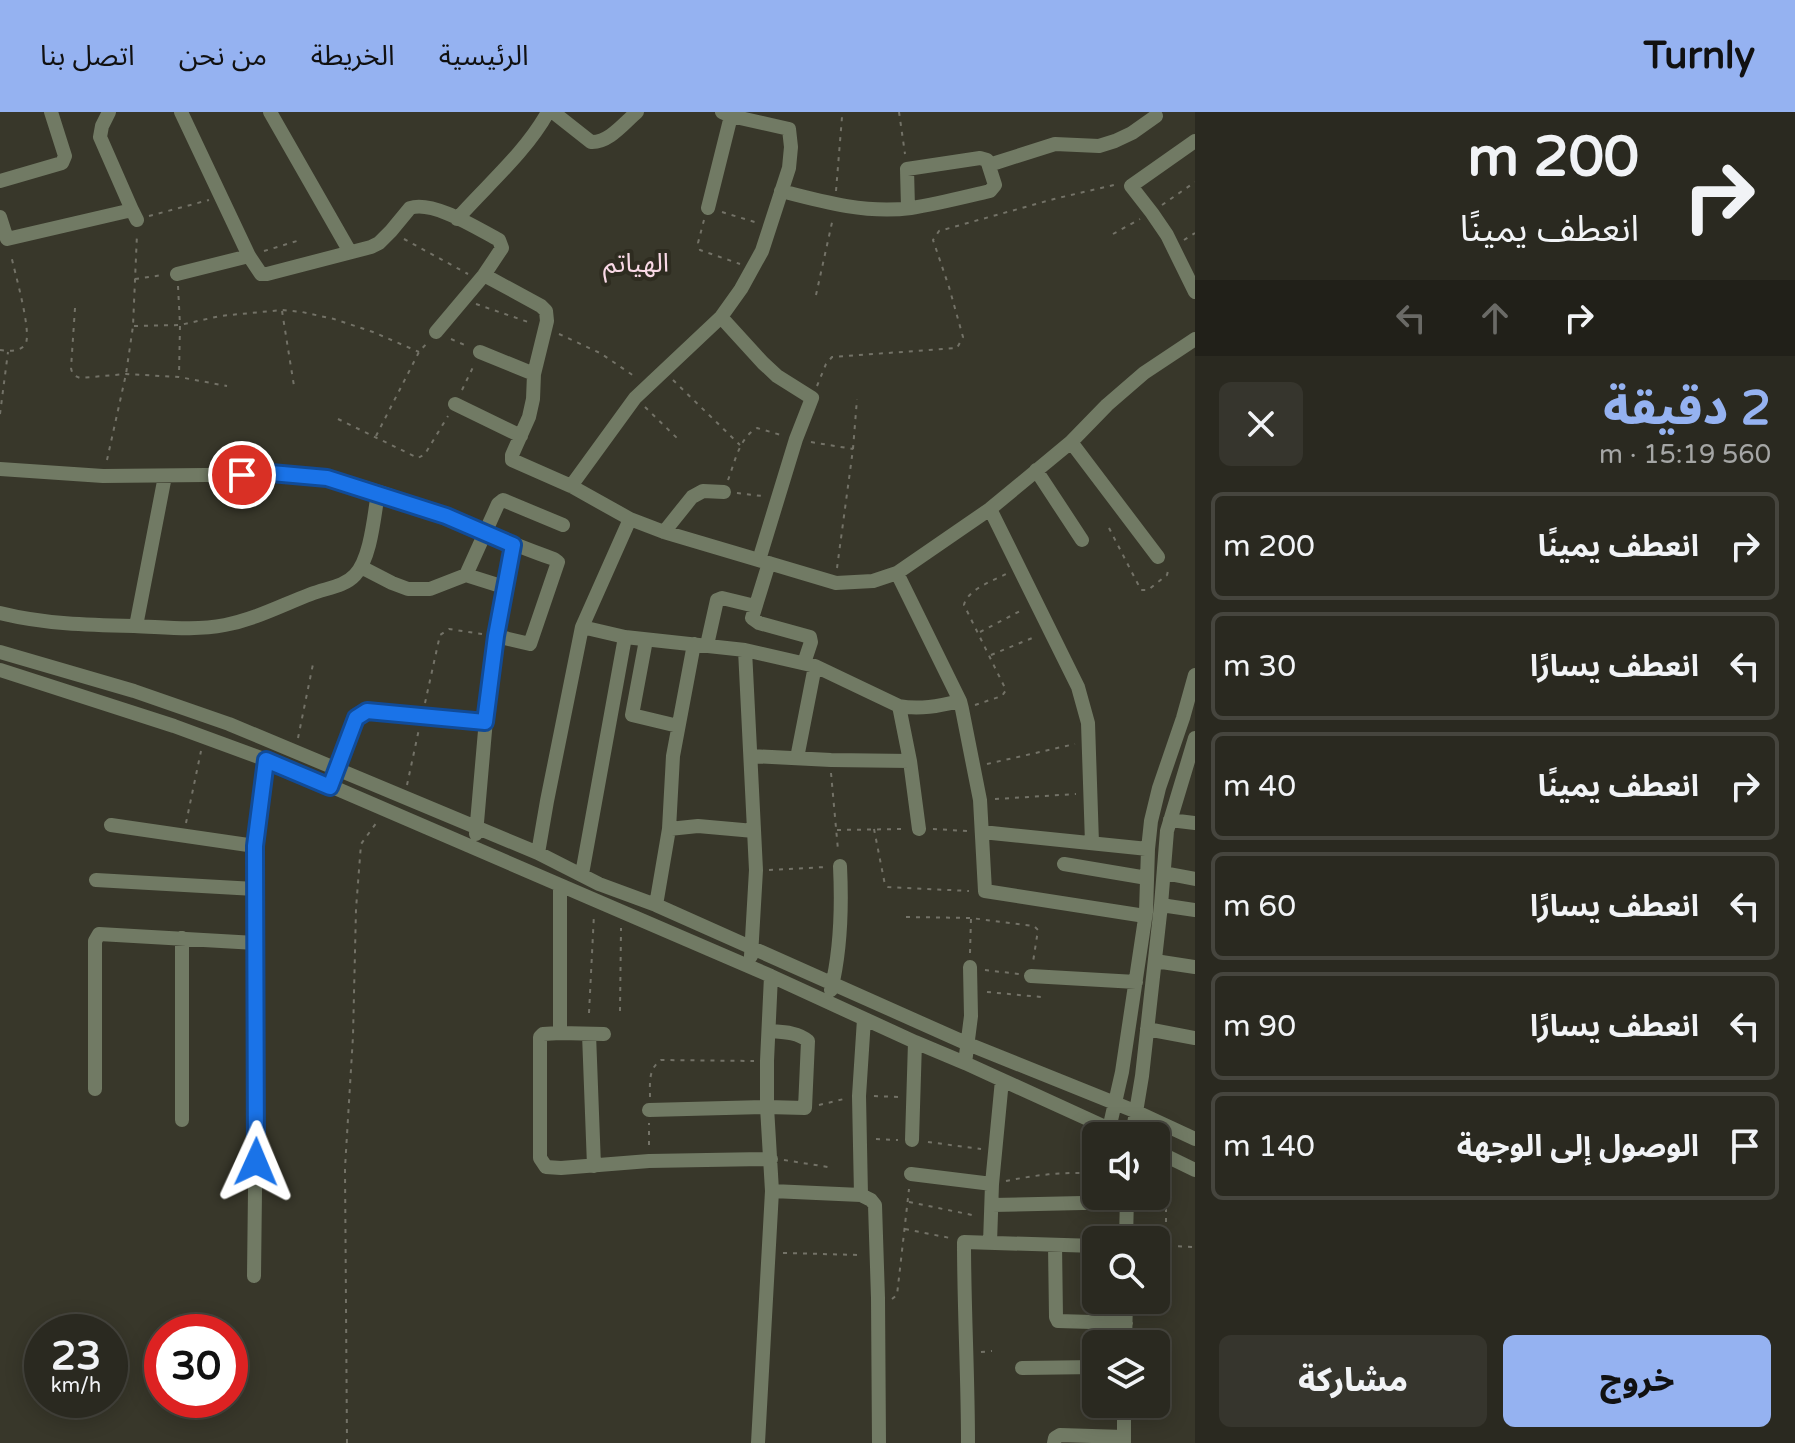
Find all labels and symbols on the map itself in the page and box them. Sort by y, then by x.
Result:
district label: الهياتم [603,248,669,283]
pin [208,441,276,509]
position arrow [214,1120,298,1204]
speed limit sign: 30 [144,1314,248,1418]

